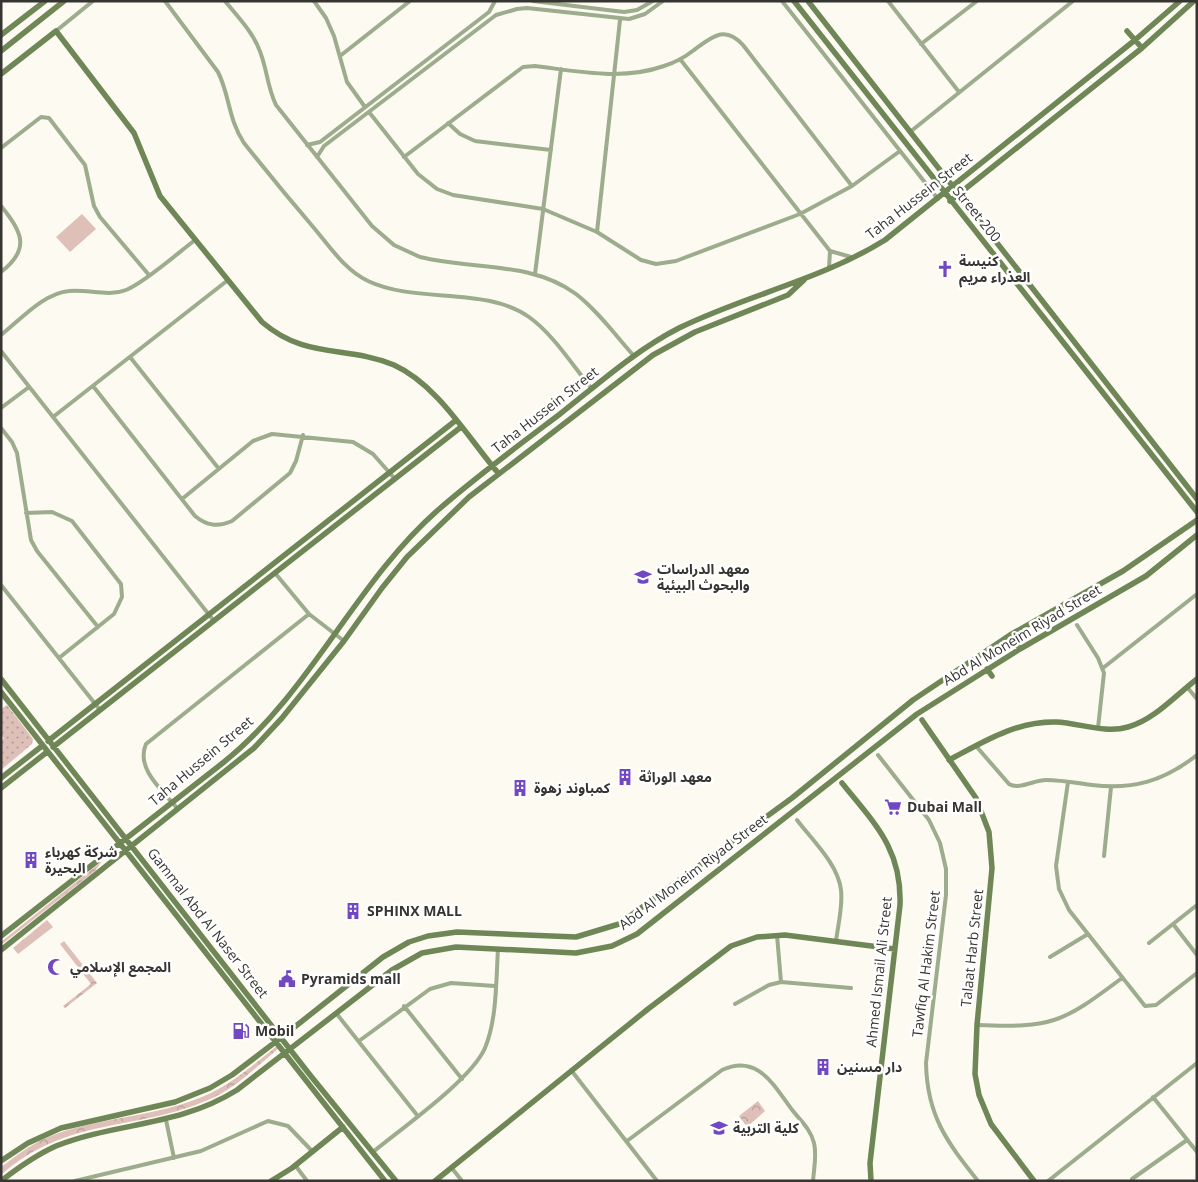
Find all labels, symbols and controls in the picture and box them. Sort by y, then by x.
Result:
street label: Taha Hussein Street [861,148,976,243]
street label: Street 200 [949,182,1006,246]
place label: كنيسة العذراء مريم [959,251,1031,288]
church icon: كنيسة العذراء مريم [935,259,955,279]
street label: Taha Hussein Street [487,362,602,457]
place label: معهد الدراسات والبحوث البيئية [657,559,750,594]
school or university icon: معهد الدراسات والبحوث البيئية [633,567,653,587]
street label: Abd Al Moneim Riyad Street [939,580,1104,689]
street label: Taha Hussein Street [145,711,257,810]
building icon: معهد الوراثة [615,767,635,787]
place label: معهد الوراثة [639,767,712,786]
building icon: كمباوند زهوة [510,778,530,798]
place label: كمباوند زهوة [534,778,611,797]
supermarket icon: Dubai Mall [883,797,903,817]
place label: Dubai Mall [907,797,982,816]
street label: Abd Al Moneim Riyad Street [614,809,771,934]
place label: شركة كهرباء البحيرة [45,842,118,877]
street label: Gammal Abd Al Naser Street [144,844,273,1002]
building icon: شركة كهرباء البحيرة [21,850,41,870]
street label: Talaat Harb Street [956,888,987,1008]
street label: Tawfiq Al Hakim Street [907,890,944,1038]
street label: Ahmed Ismail Ali Street [861,896,896,1048]
building icon: SPHINX MALL [343,901,363,921]
place label: SPHINX MALL [367,901,462,920]
mosque icon: المجمع الإسلامي [46,957,66,977]
place label: المجمع الإسلامي [70,957,171,978]
public building icon: Pyramids mall [277,969,297,989]
place label: Pyramids mall [301,969,401,988]
fuel station icon: Mobil [231,1021,251,1041]
place label: Mobil [255,1021,294,1040]
building icon: دار مسنين [813,1057,833,1077]
place label: دار مسنين [837,1057,902,1076]
school or university icon: كلية التربية [709,1118,729,1138]
place label: كلية التربية [733,1118,799,1137]

